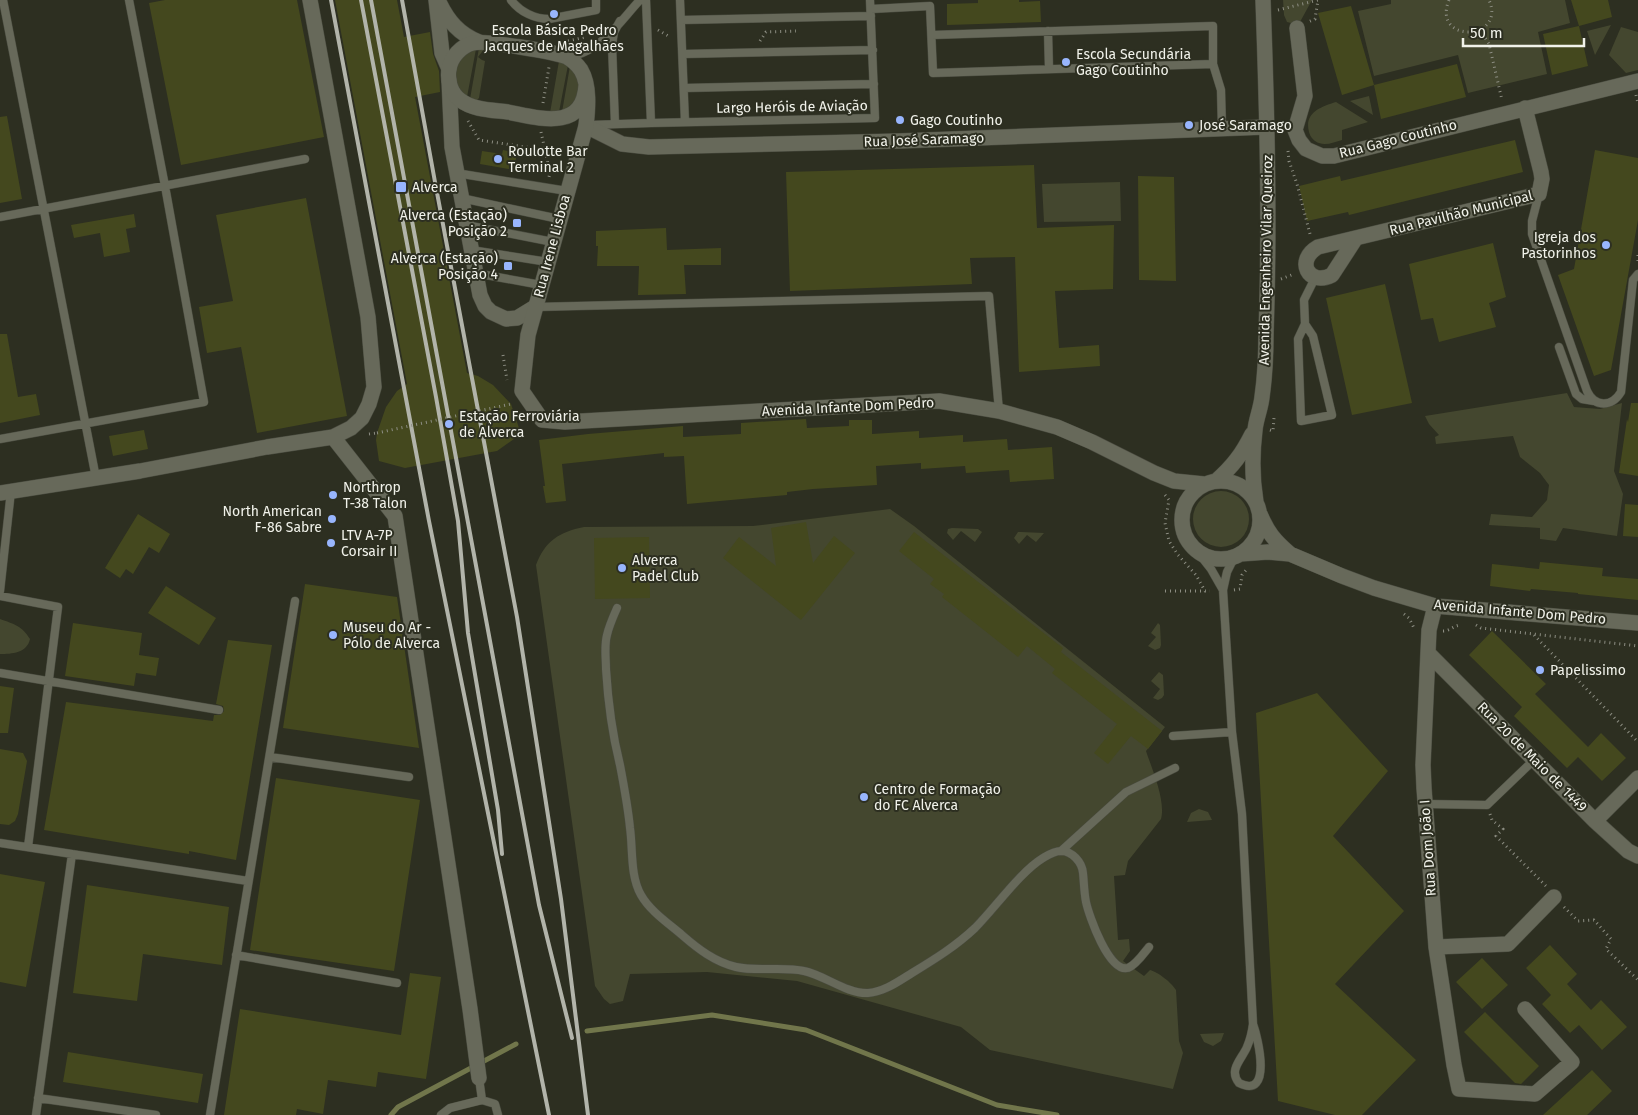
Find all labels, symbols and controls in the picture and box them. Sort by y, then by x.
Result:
marker: Escola Básica Pedro Jacques de Magalhães [548,8,560,20]
scale bar [1463,15,1584,47]
place label: Escola Básica Pedro Jacques de Magalhães [484,22,624,55]
text: 50 m [1470,24,1503,42]
place label: Escola Secundária Gago Coutinho [1076,46,1191,79]
marker: Escola Secundária Gago Coutinho [1060,56,1072,68]
street label: Largo Heróis de Aviação [716,97,868,117]
place label: Gago Coutinho [910,112,1003,129]
marker: Gago Coutinho [894,114,906,126]
street label: Rua Gago Coutinho [1337,116,1459,162]
place label: José Saramago [1199,117,1292,134]
marker: José Saramago [1183,119,1195,131]
street label: Rua José Saramago [863,129,985,151]
place label: Roulotte Bar Terminal 2 [508,143,588,176]
marker: Roulotte Bar Terminal 2 [492,153,504,165]
street label: Avenida Engenheiro Vilar Queiroz [1256,155,1276,365]
place label: Alverca [412,179,458,196]
marker: Alverca [394,180,408,194]
street label: Rua Pavilhão Municipal [1388,187,1534,239]
street label: Rua Irene Lisboa [530,193,574,299]
place label: Alverca (Estação) Posição 2 [400,207,507,240]
marker: Alverca (Estação) Posição 2 [511,217,523,229]
place label: Igreja dos Pastorinhos [1521,229,1596,262]
marker: Igreja dos Pastorinhos [1600,239,1612,251]
place label: Alverca (Estação) Posição 4 [391,250,499,283]
marker: Alverca (Estação) Posição 4 [502,260,514,272]
street label: Avenida Infante Dom Pedro [761,394,935,420]
place label: Estação Ferroviária de Alverca [459,408,580,441]
marker: Estação Ferroviária de Alverca [443,418,455,430]
place label: Northrop T-38 Talon [343,479,407,512]
marker: Northrop T-38 Talon [327,489,339,501]
place label: North American F-86 Sabre [223,503,322,536]
marker: North American F-86 Sabre [326,513,338,525]
place label: LTV A-7P Corsair II [341,527,397,560]
marker: LTV A-7P Corsair II [325,537,337,549]
place label: Alverca Padel Club [632,552,699,585]
marker: Alverca Padel Club [616,562,628,574]
street label: Avenida Infante Dom Pedro [1433,596,1607,628]
place label: Museu do Ar - Pólo de Alverca [343,619,440,652]
marker: Museu do Ar - Pólo de Alverca [327,629,339,641]
place label: Papelissimo [1550,662,1626,679]
marker: Papelissimo [1534,664,1546,676]
street label: Rua 20 de Maio de 1449 [1474,699,1590,815]
place label: Centro de Formação do FC Alverca [874,781,1001,814]
marker: Centro de Formação do FC Alverca [858,791,870,803]
street label: Rua Dom João I [1416,799,1440,897]

